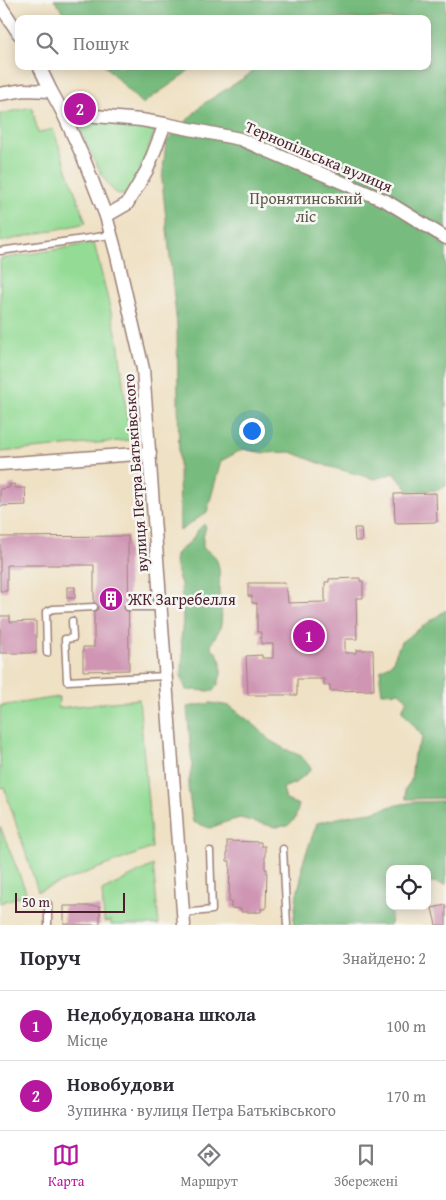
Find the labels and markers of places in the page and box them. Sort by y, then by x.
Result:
pin: 2 [64,90,96,128]
building icon: ЖК Загребелля [98,586,124,612]
place label: ЖК Загребелля [127,587,236,611]
pin: 1 [293,617,325,655]

